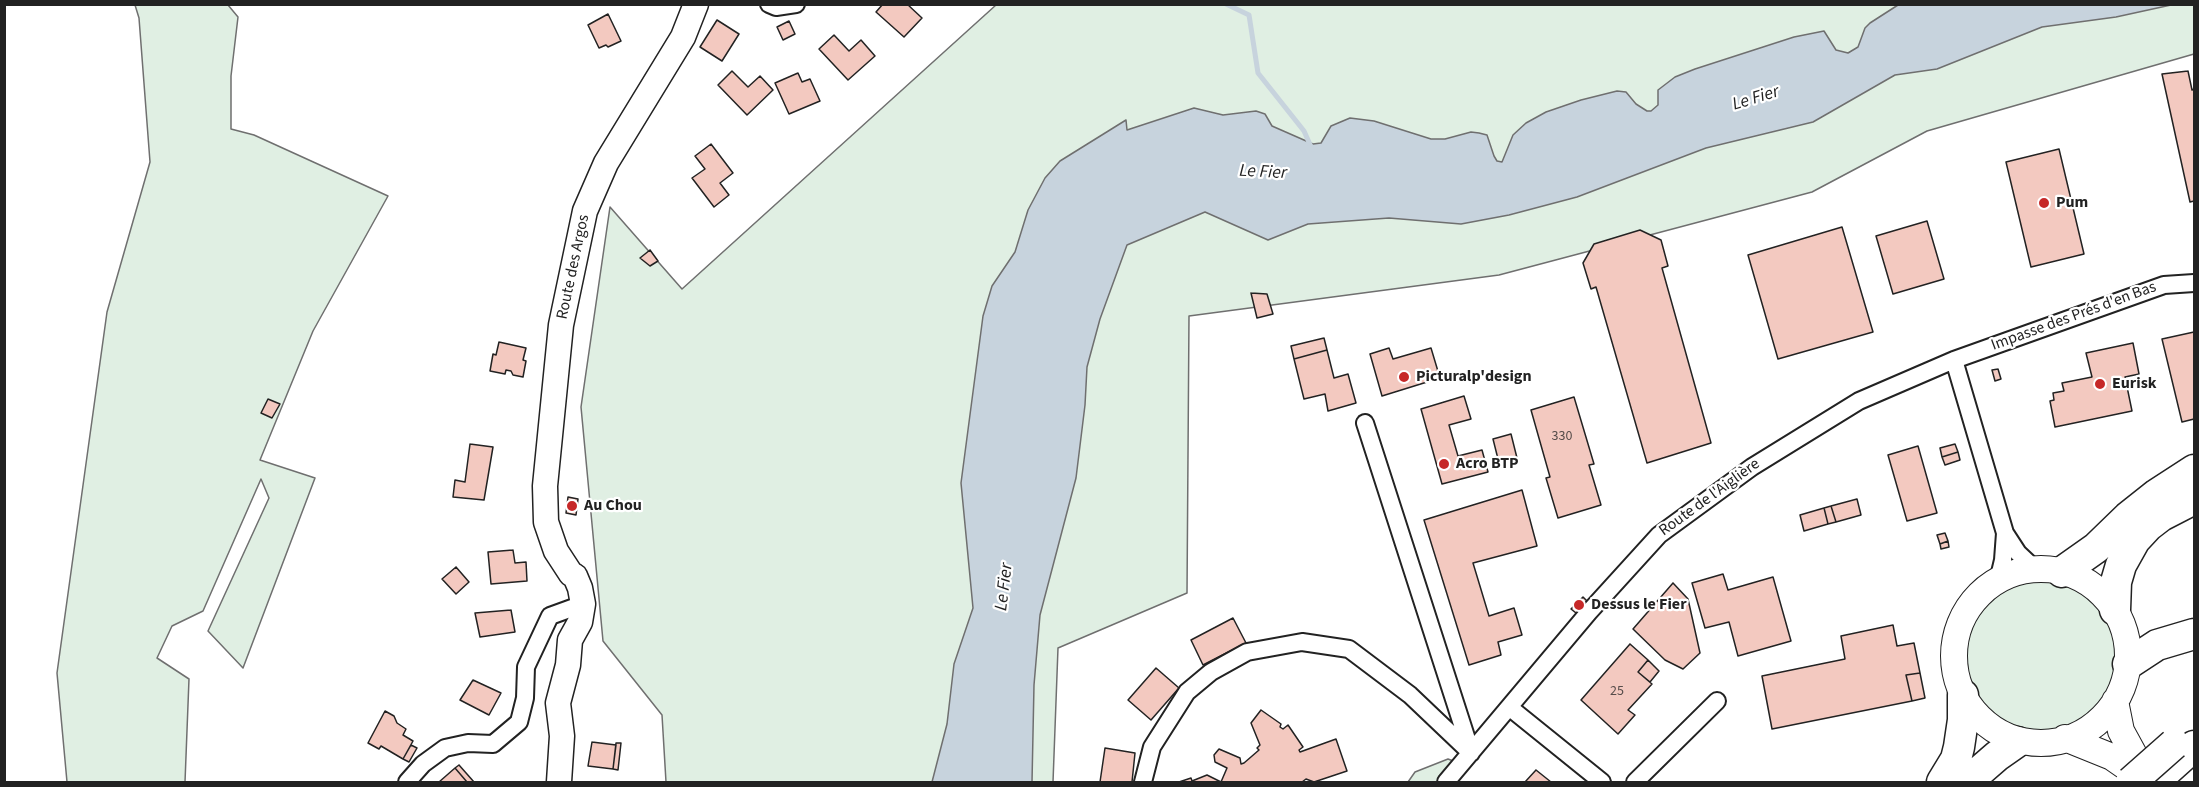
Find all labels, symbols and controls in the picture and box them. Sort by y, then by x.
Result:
water label: Le Fier [1730,82,1782,116]
water label: Le Fier [1239,161,1287,185]
place label: Pum [2056,193,2088,213]
marker: Pum [2037,196,2051,210]
street label: Route des Argos [554,213,594,321]
street label: Impasse des Prés d'en Bas [1989,278,2159,356]
place label: Picturalp'design [1416,367,1532,387]
marker: Picturalp'design [1397,370,1411,384]
place label: Eurisk [2112,374,2156,394]
marker: Eurisk [2093,377,2107,391]
house number: 330 [1552,429,1572,445]
place label: Acro BTP [1456,454,1519,474]
street label: Route de l'Aiglière [1656,455,1764,541]
marker: Acro BTP [1437,457,1451,471]
place label: Au Chou [584,496,642,516]
marker: Au Chou [565,499,579,513]
water label: Le Fier [991,562,1019,612]
place label: Dessus le Fier [1591,595,1687,615]
marker: Dessus le Fier [1572,598,1586,612]
house number: 25 [1610,684,1624,700]

